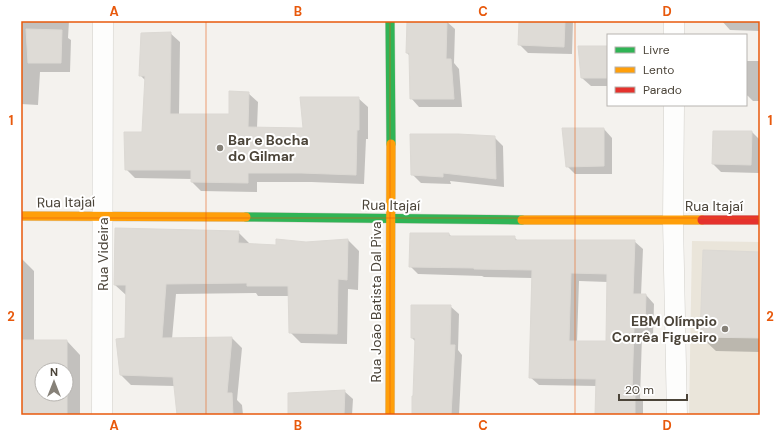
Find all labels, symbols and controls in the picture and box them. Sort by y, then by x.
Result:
text: A [109,3,119,20]
text: B [294,3,302,20]
text: C [478,3,488,20]
text: D [662,3,672,20]
legend [607,34,747,106]
text: Livre [643,42,670,58]
text: Lento [643,62,674,78]
text: Parado [643,82,682,98]
text: 1 [9,112,13,129]
text: 1 [768,112,772,129]
place label: Bar e Bocha do Gilmar [228,131,309,165]
marker: Bar e Bocha do Gilmar [215,143,225,153]
street label: Rua Itajaí [37,192,96,212]
street label: Rua Itajaí [362,195,421,215]
street label: Rua Itajaí [685,197,744,215]
street label: Rua Videira [94,217,112,291]
street label: Rua João Batista Dal Piva [367,221,385,383]
text: 2 [7,308,15,325]
text: 2 [766,308,774,325]
place label: EBM Olímpio Corrêa Figueiro [612,312,717,346]
marker: EBM Olímpio Corrêa Figueiro [720,324,730,334]
north arrow [34,362,74,402]
text: N [50,365,58,379]
scale bar [619,376,687,402]
text: 20 m [625,382,654,398]
text: A [109,417,119,434]
text: B [294,417,302,434]
text: C [478,417,488,434]
text: D [662,417,672,434]

